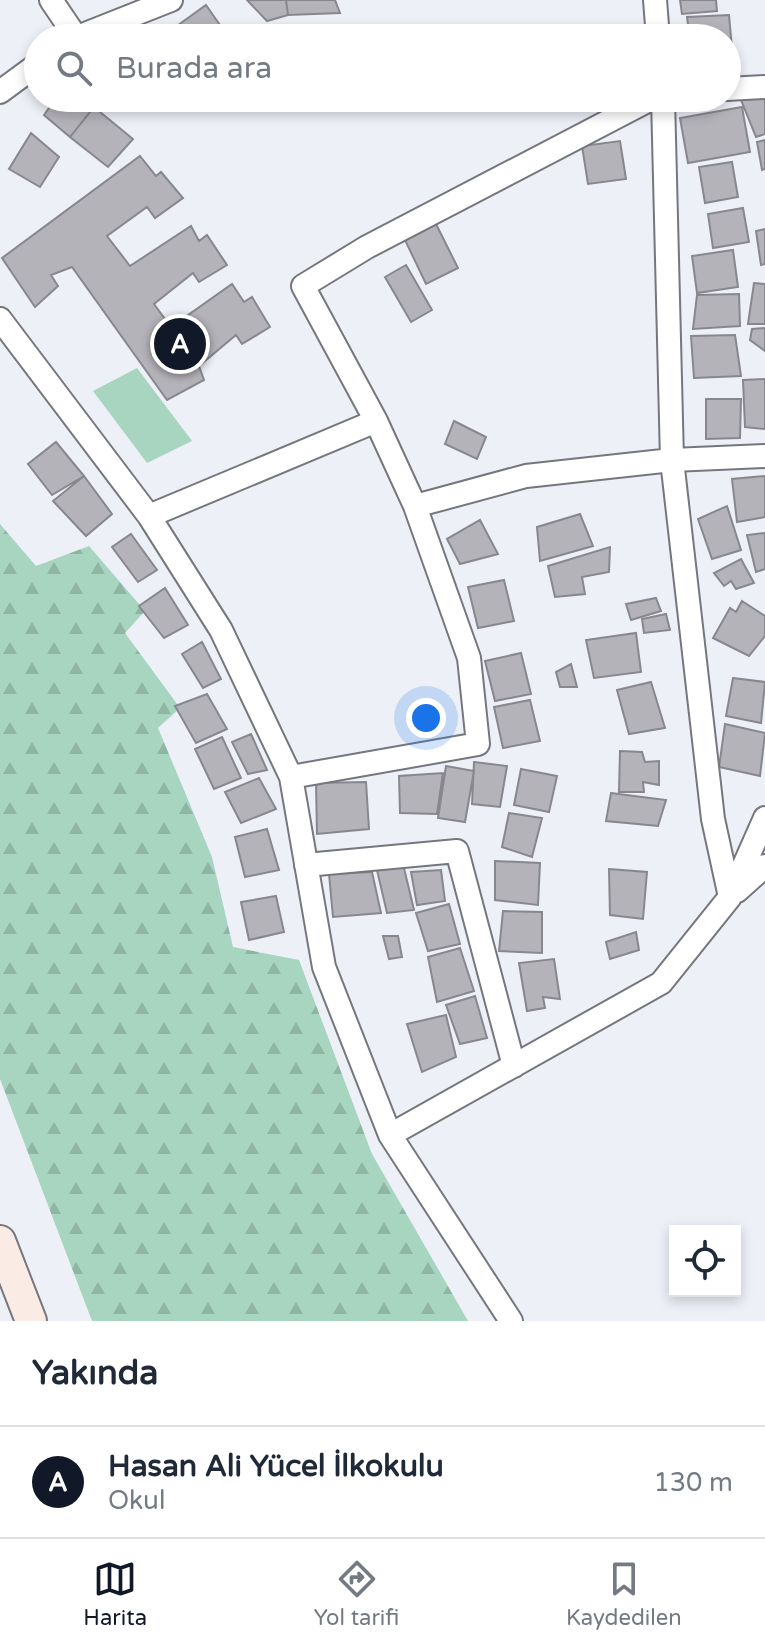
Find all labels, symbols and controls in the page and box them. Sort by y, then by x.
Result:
search box [24,24,741,112]
icon: search [52,46,96,90]
text: Burada ara [116,50,272,87]
pin: A [154,314,206,374]
your location [406,698,446,738]
map controls [669,1225,741,1297]
button: locate [669,1225,741,1297]
text: Yakında [32,1353,158,1394]
text: Hasan Ali Yücel İlkokulu [108,1448,444,1485]
text: A [48,1467,68,1498]
text: 130 m [653,1467,733,1498]
text: Okul [108,1485,165,1516]
tab: Harita [83,1557,147,1631]
tab: Yol tarifi [314,1557,399,1631]
tab: Kaydedilen [566,1557,682,1631]

